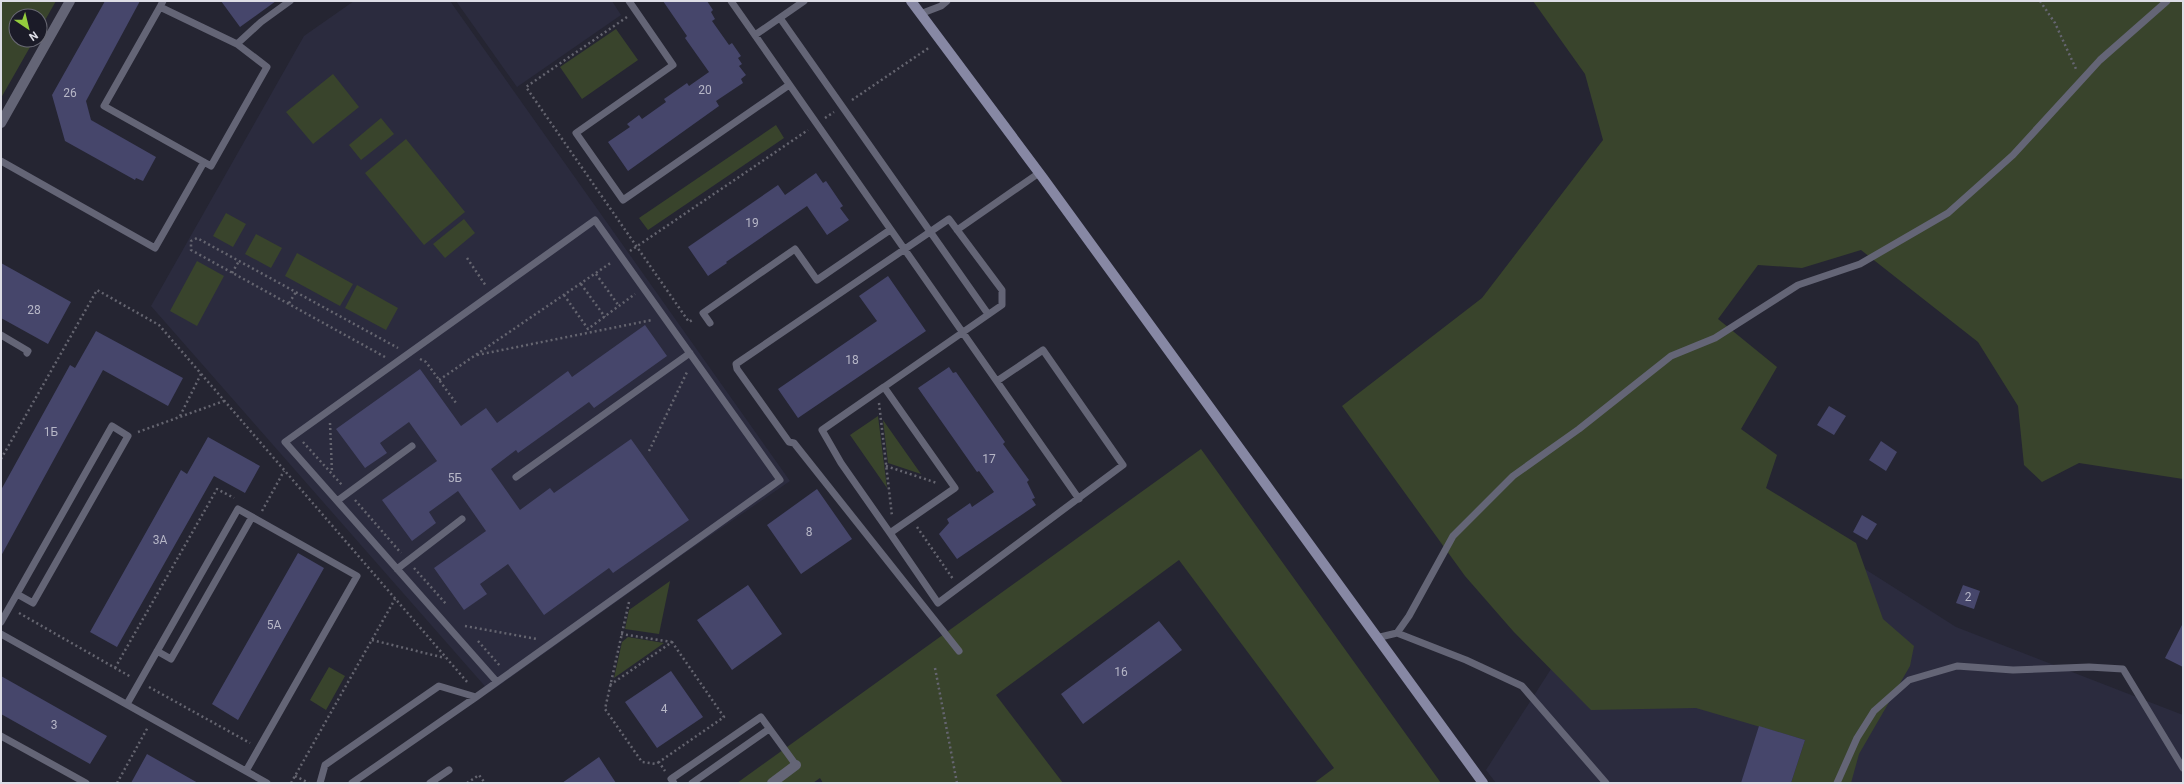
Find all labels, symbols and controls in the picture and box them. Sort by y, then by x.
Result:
north arrow [8,8,48,48]
text: N [26,28,40,43]
house number: 20 [698,83,712,97]
house number: 26 [63,86,77,100]
house number: 19 [745,216,759,230]
house number: 28 [27,303,41,317]
house number: 18 [845,353,859,367]
house number: 1Б [44,425,59,439]
house number: 17 [982,452,996,466]
house number: 5Б [448,471,463,485]
house number: 8 [806,525,813,539]
house number: 3А [153,533,167,547]
house number: 2 [1965,590,1972,604]
house number: 5А [267,618,281,632]
house number: 16 [1114,665,1128,679]
house number: 4 [661,702,668,716]
house number: 3 [51,718,57,732]

